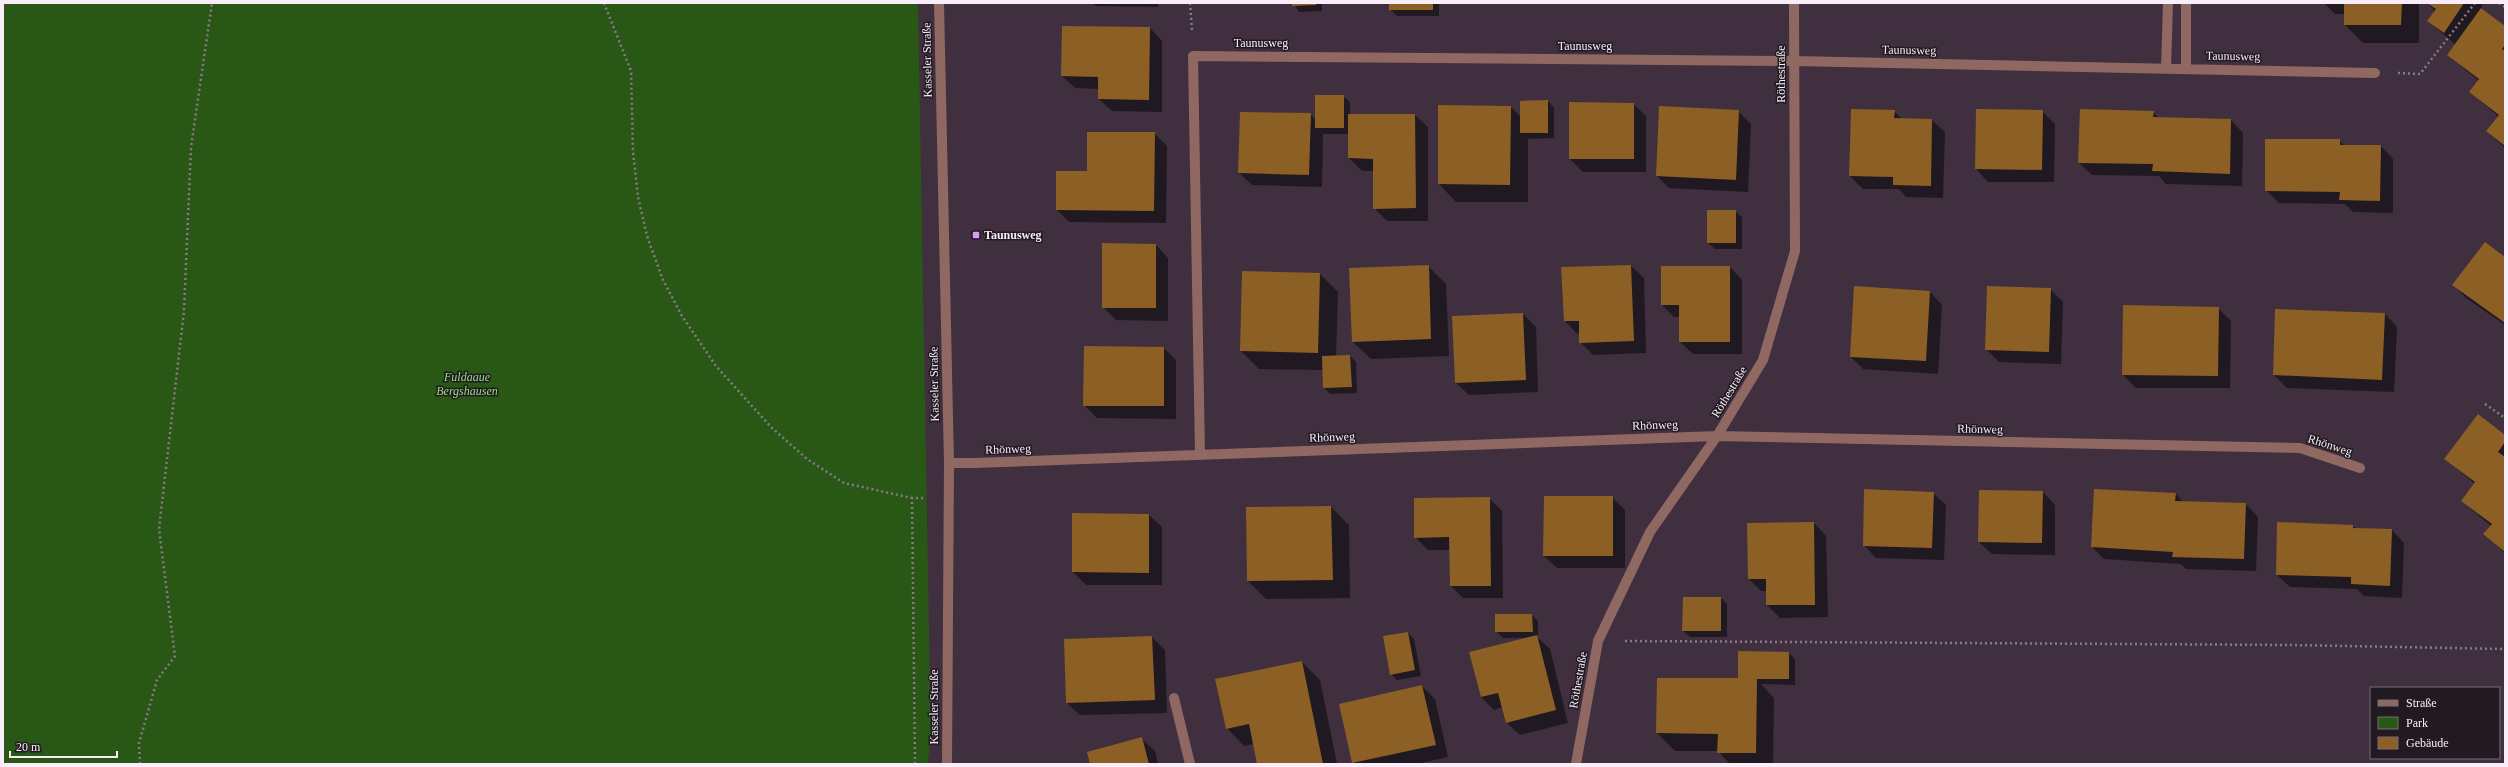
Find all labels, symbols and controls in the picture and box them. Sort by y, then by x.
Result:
street label: Kasseler Straße [919,22,935,98]
street label: Taunusweg [1234,36,1288,50]
street label: Taunusweg [1558,39,1612,53]
street label: Taunusweg [1882,43,1936,57]
street label: Röthestraße [1774,45,1788,103]
street label: Taunusweg [2206,49,2260,63]
place label: Taunusweg [984,228,1042,242]
marker: Taunusweg [971,230,981,240]
street label: Kasseler Straße [926,346,942,422]
street label: Röthestraße [1708,364,1750,420]
park label: Fuldaaue Bergshausen [436,370,498,398]
street label: Rhönweg [1632,417,1678,433]
street label: Rhönweg [1957,422,2003,436]
street label: Rhönweg [1309,429,1355,445]
street label: Rhönweg [2306,431,2354,459]
street label: Rhönweg [985,441,1031,457]
street label: Röthestraße [1566,651,1590,709]
street label: Kasseler Straße [927,670,941,744]
legend [2370,687,2500,759]
text: Straße [2406,696,2437,710]
text: Park [2406,716,2428,730]
scale bar [10,733,117,759]
text: Gebäude [2406,736,2449,750]
text: 20 m [16,740,41,754]

